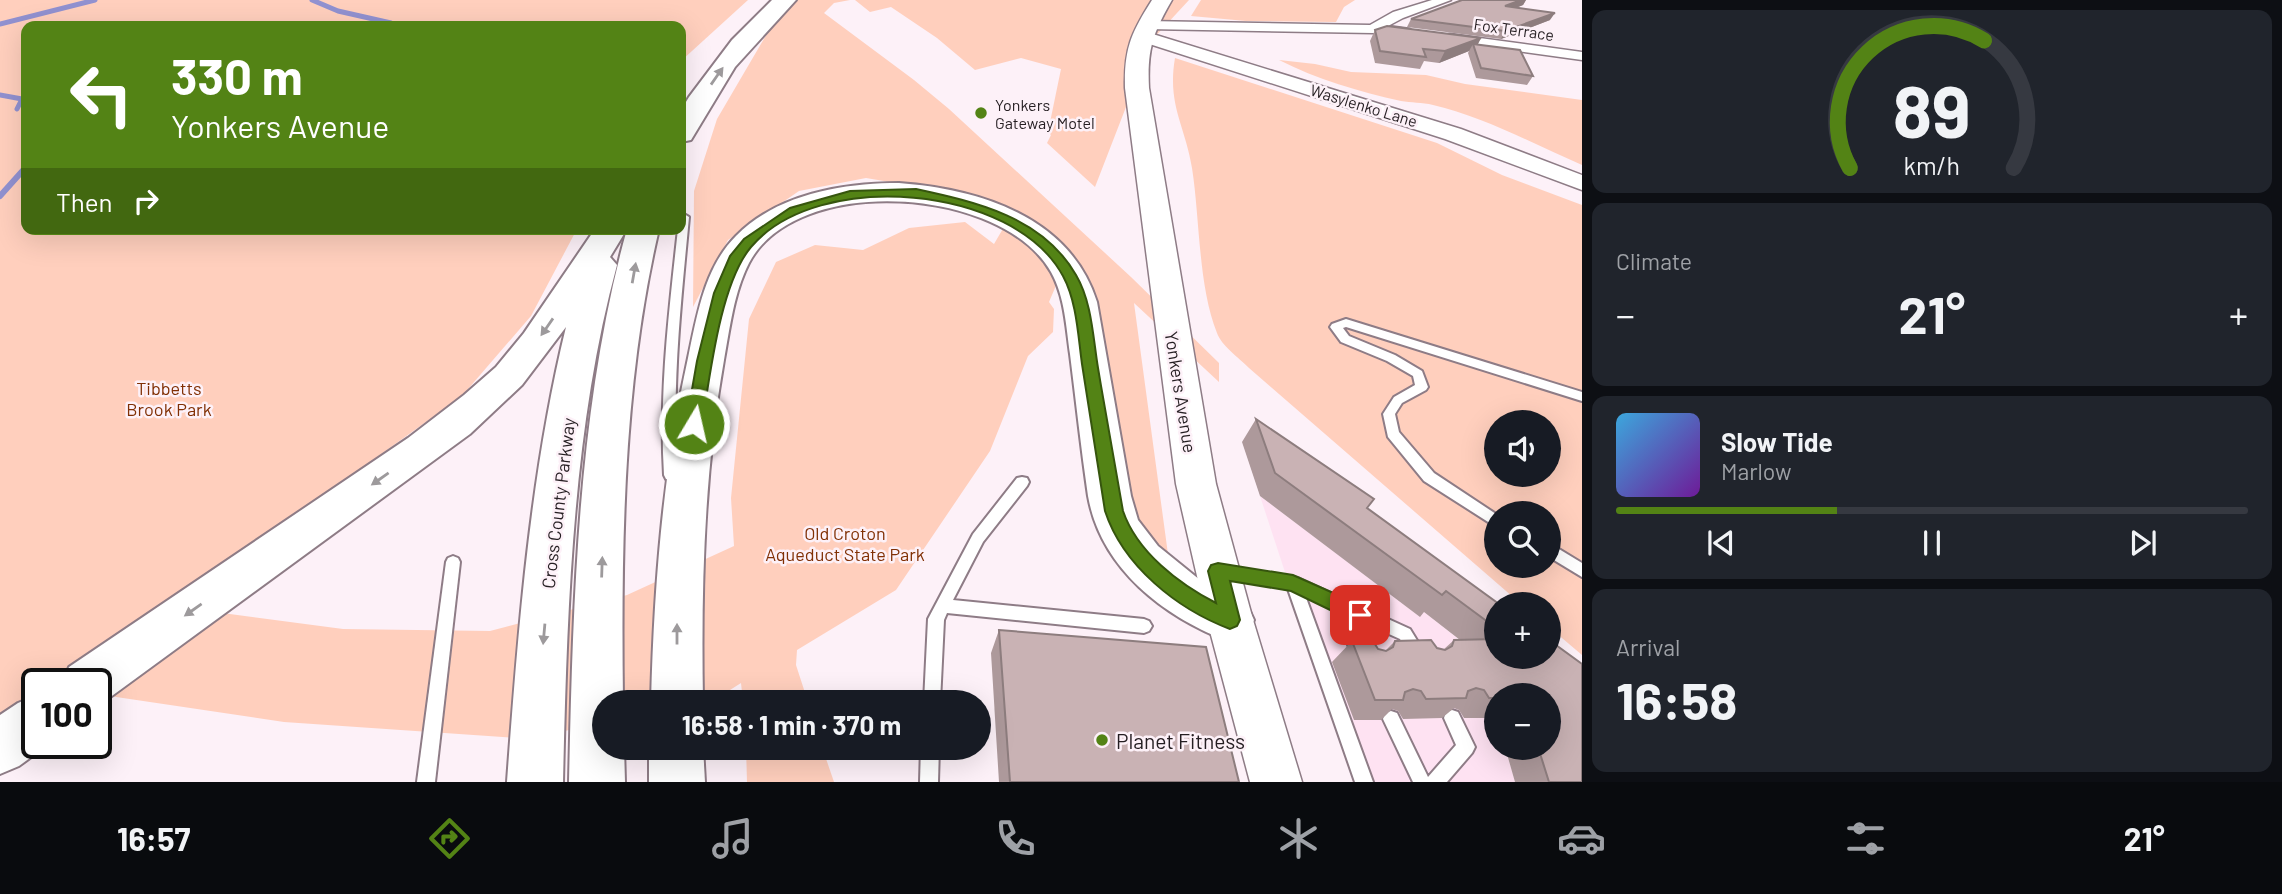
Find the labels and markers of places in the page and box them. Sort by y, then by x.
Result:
place label: Yonkers Gateway Motel [995,95,1095,132]
marker: Yonkers Gateway Motel [973,105,989,121]
pin [1330,585,1390,645]
place label: Planet Fitness [1116,728,1245,753]
marker: Planet Fitness [1094,732,1110,748]

